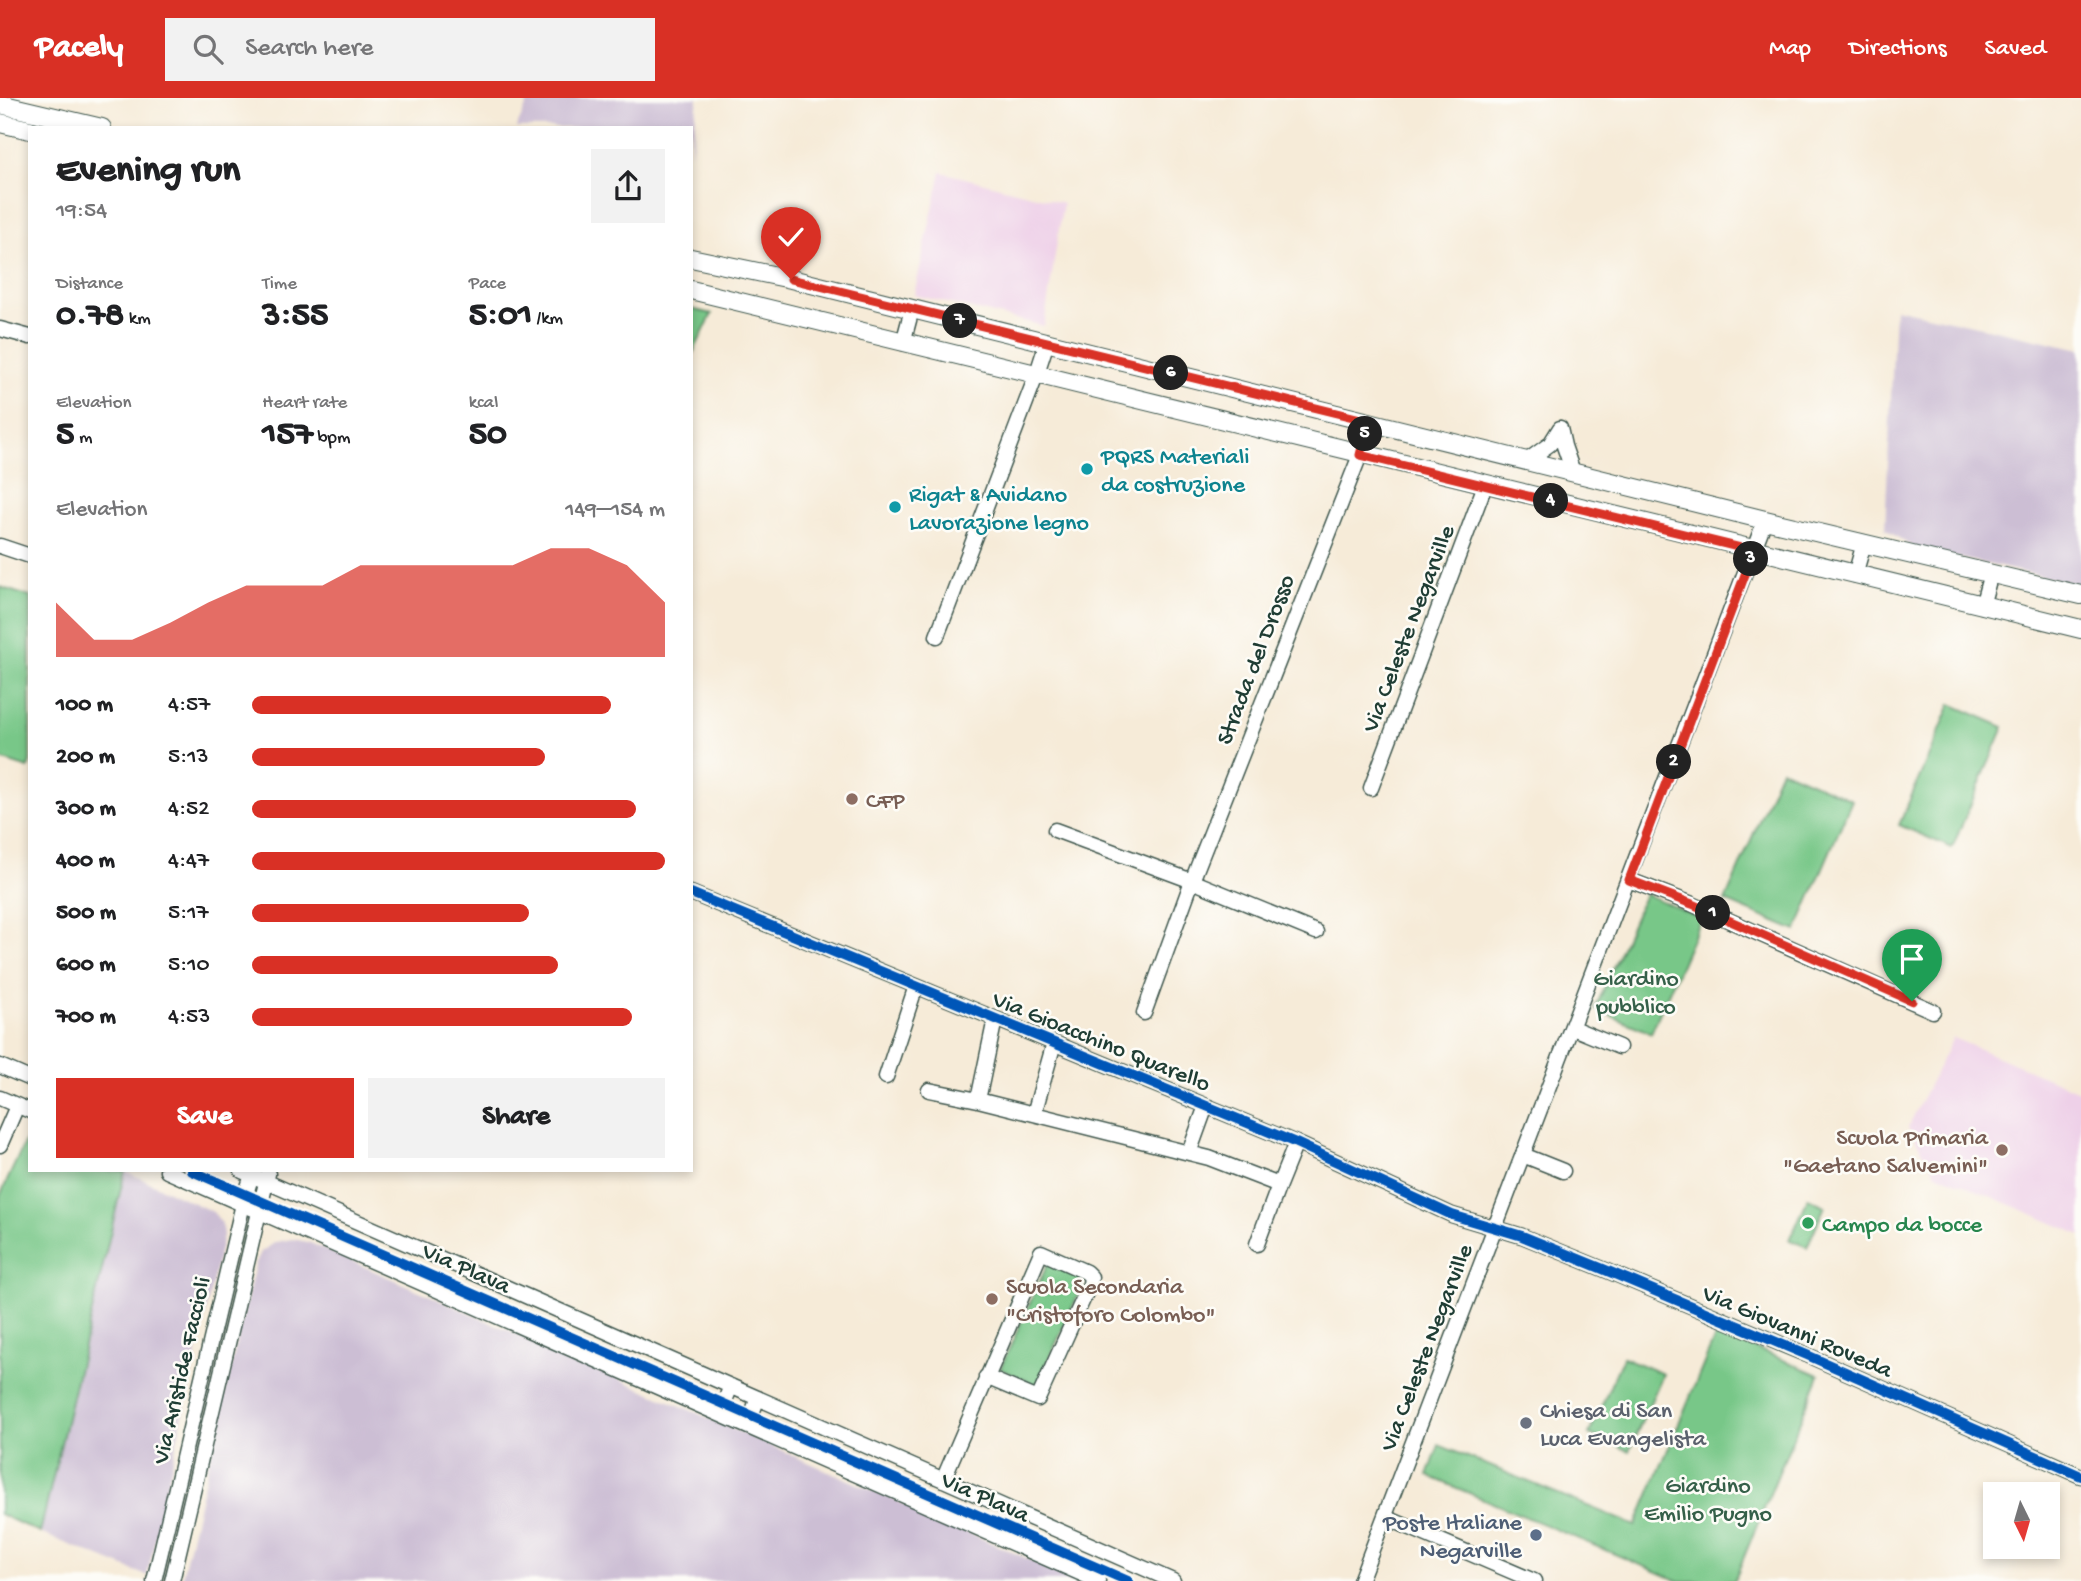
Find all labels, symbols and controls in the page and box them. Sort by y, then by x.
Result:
search box [165,18,655,81]
text: Pacely [35,30,123,68]
icon: search [189,30,227,68]
text: Search here [245,34,373,65]
text: Map [1769,35,1811,64]
text: Directions [1849,35,1947,64]
text: Saved [1985,35,2046,64]
button: share [591,149,665,223]
text: Evening run [56,150,240,194]
text: 19:54 [56,198,107,225]
pin [761,207,821,279]
icon: check [772,218,810,256]
text: Distance [56,273,123,296]
text: Time [262,273,297,296]
text: Pace [469,273,506,296]
text: 0.78 [56,296,124,337]
text: 3:55 [262,296,328,337]
text: 5:01 [469,296,532,337]
pin: 7 [942,304,978,339]
text: km [124,308,151,331]
text: /km [532,308,563,331]
text: 7 [955,309,964,332]
pin: 6 [1154,356,1188,390]
text: 6 [1166,361,1175,384]
text: Elevation [56,392,132,415]
text: Heart rate [262,392,347,415]
text: kcal [469,392,498,415]
text: 5 [56,415,74,456]
text: 157 [262,415,313,456]
text: 50 [469,415,507,456]
pin: 5 [1348,416,1382,452]
text: 5 [1360,422,1370,445]
text: m [74,427,92,450]
text: bpm [313,427,350,450]
place label: PQRS Materiali da costruzione [1100,444,1249,501]
marker: PQRS Materiali da costruzione [1079,461,1095,477]
place label: Rigat & Avidano Lavorazione legno [909,482,1089,539]
pin: 4 [1534,484,1568,518]
text: 4 [1546,489,1555,512]
text: Elevation [56,497,147,524]
text: 149–154 m [565,497,665,524]
marker: Rigat & Avidano Lavorazione legno [887,499,903,515]
street label: Via Celeste Negarville [1357,521,1463,738]
pin: 3 [1734,542,1768,576]
text: 3 [1746,547,1755,570]
street label: Strada del Drosso [1211,571,1303,749]
text: 100 m [56,692,113,719]
text: 4:57 [168,692,210,719]
text: 200 m [56,744,115,771]
text: 5:13 [168,744,209,771]
pin: 2 [1656,744,1692,780]
text: 2 [1669,750,1678,773]
place label: CFP [866,788,905,817]
marker: CFP [844,791,860,807]
text: 300 m [56,796,116,823]
text: 4:52 [168,796,209,823]
text: 400 m [56,848,115,875]
text: 4:47 [168,848,209,875]
pin: 1 [1696,896,1730,930]
text: 500 m [56,900,116,927]
text: 5:17 [168,900,209,927]
text: 1 [1709,901,1716,924]
pin [1882,929,1942,1001]
icon: arrive [1893,940,1931,978]
text: 600 m [56,952,116,979]
text: 5:10 [168,952,210,979]
park label: Giardino pubblico [1593,966,1679,1023]
street label: Via Gioacchino Quarello [987,986,1214,1100]
text: 700 m [56,1004,116,1031]
text: 4:53 [168,1004,210,1031]
button: Save [56,1078,354,1158]
button: Share [368,1078,665,1158]
place label: Scuola Primaria "Gaetano Salvemini" [1783,1125,1989,1182]
marker: Scuola Primaria "Gaetano Salvemini" [1994,1142,2010,1158]
place label: Campo da bocce [1822,1212,1983,1241]
marker: Campo da bocce [1800,1215,1816,1231]
street label: Via Plava [416,1238,515,1303]
street label: Via Celeste Negarville [1375,1240,1481,1457]
street label: Via Aristide Faccioli [148,1274,219,1468]
place label: Scuola Secondaria "Cristoforo Colombo" [1006,1274,1216,1331]
street label: Via Giovanni Roveda [1696,1280,1897,1387]
marker: Scuola Secondaria "Cristoforo Colombo" [984,1291,1000,1307]
place label: Chiesa di San Luca Evangelista [1540,1398,1707,1455]
marker: Chiesa di San Luca Evangelista [1518,1415,1534,1431]
street label: Via Plava [935,1467,1034,1532]
park label: Giardino Emilio Pugno [1644,1473,1772,1530]
north arrow [1983,1482,2060,1559]
map controls [1983,1482,2060,1559]
place label: Poste Italiane Negarville [1382,1510,1523,1567]
marker: Poste Italiane Negarville [1528,1527,1544,1543]

